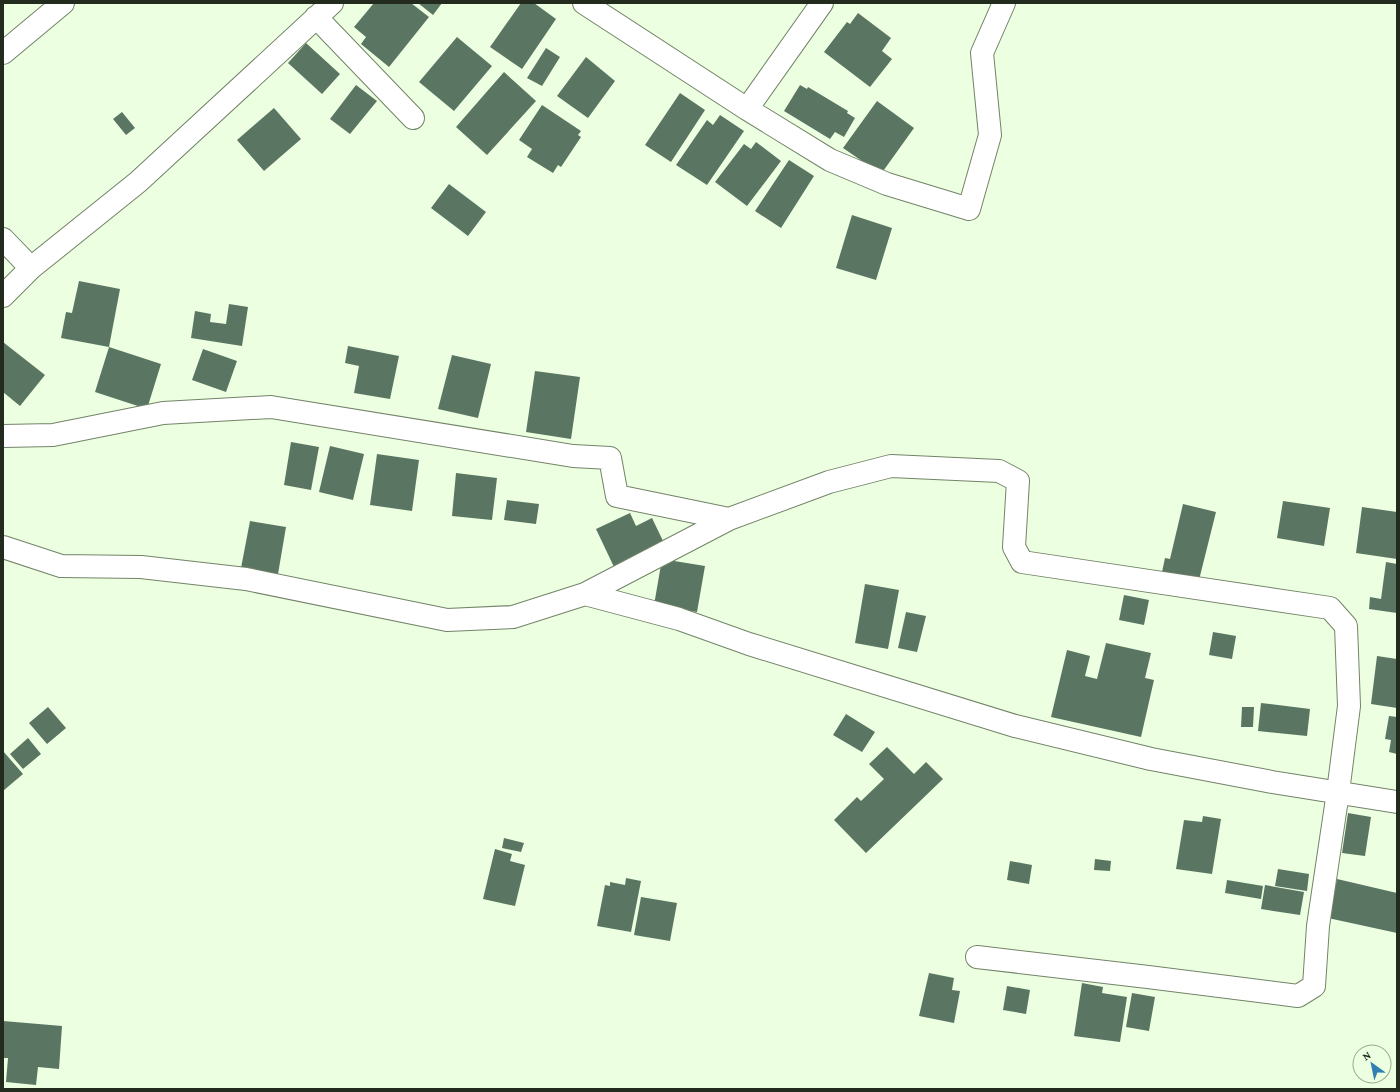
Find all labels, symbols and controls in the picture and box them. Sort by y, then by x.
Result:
north arrow [1352,1044,1392,1084]
text: N [1360,1048,1373,1063]

